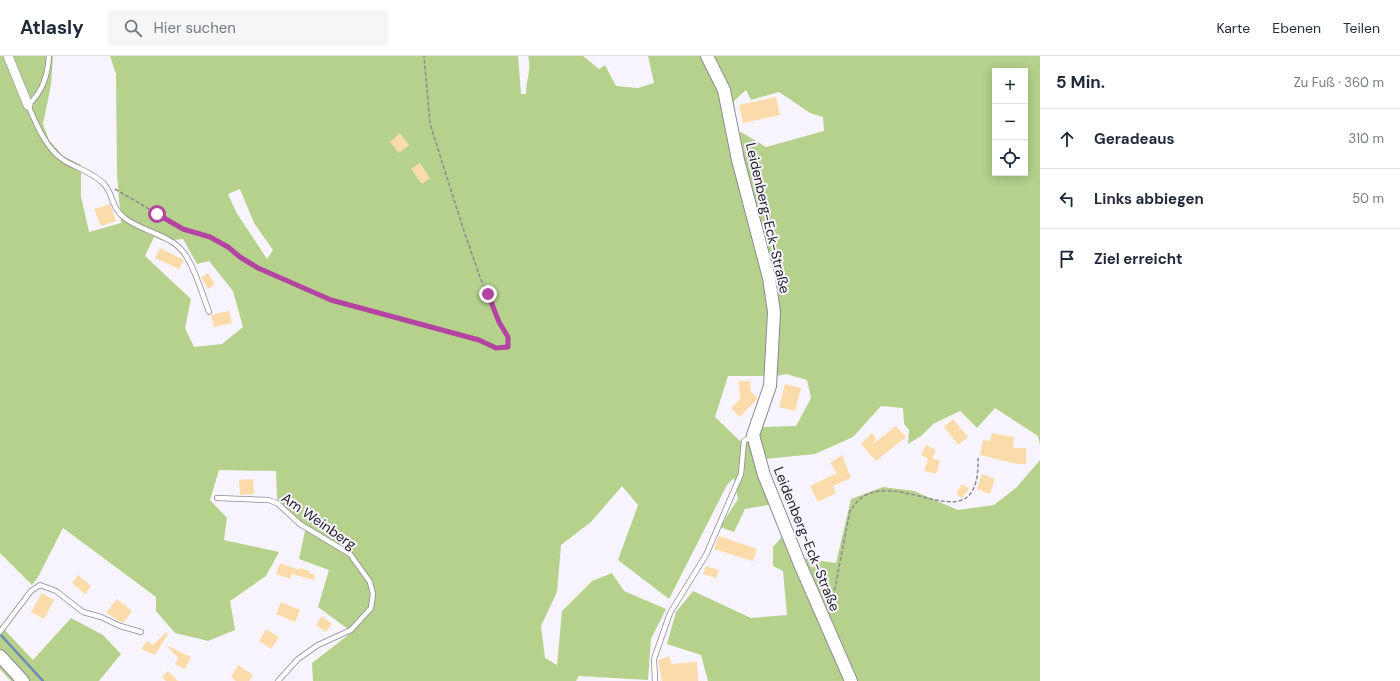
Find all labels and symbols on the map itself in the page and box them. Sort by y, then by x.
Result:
street label: Leidenberg-Eck-Straße [742,141,794,295]
route start [148,205,166,223]
route end [479,285,497,303]
street label: Leidenberg-Eck-Straße [770,464,844,614]
street label: Am Weinberg [278,489,360,553]

